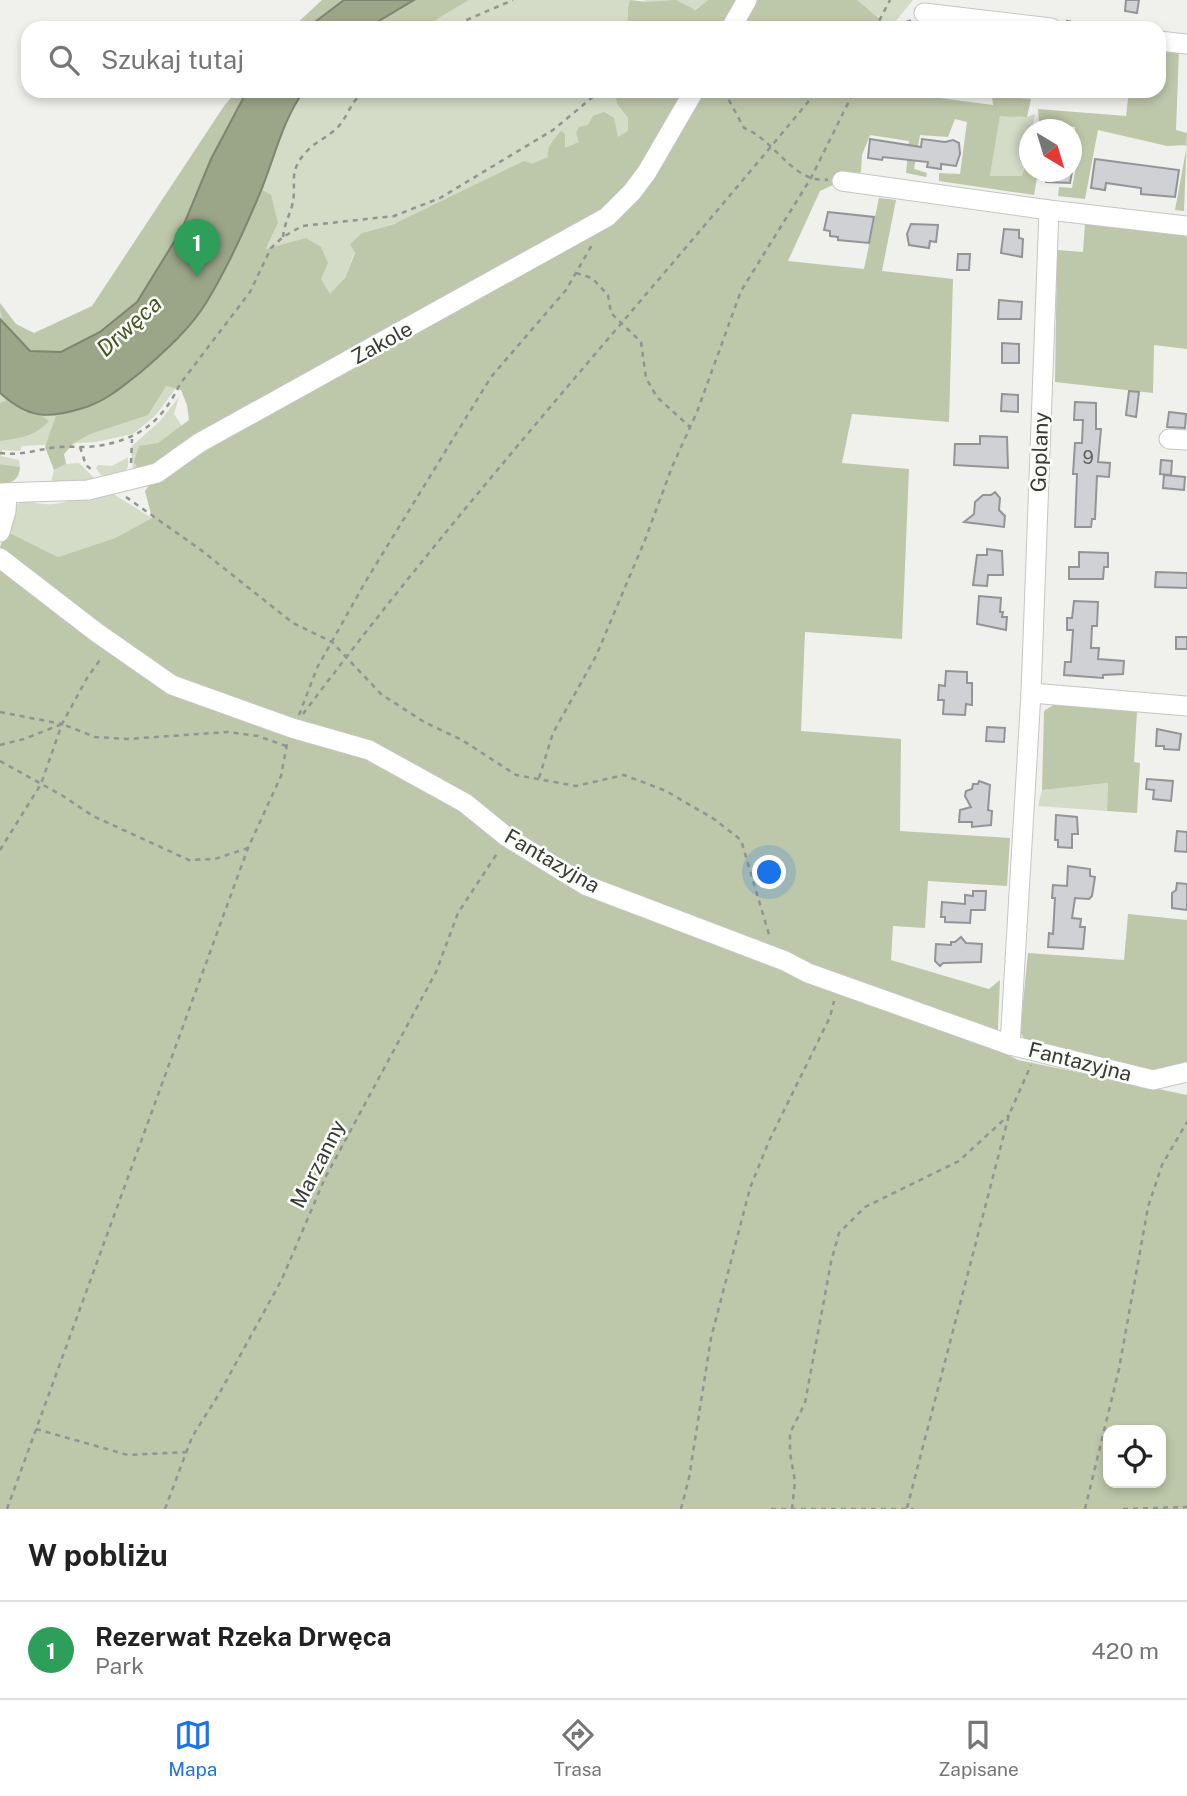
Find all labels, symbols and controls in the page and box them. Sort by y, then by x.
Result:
search box [21,21,1166,98]
icon: search [45,41,83,79]
text: Szukaj tutaj [101,44,244,75]
north arrow [1019,119,1082,182]
pin: 1 [174,219,220,277]
water label: Drwęca [91,290,167,362]
street label: Zakole [347,316,417,369]
street label: Goplany [1026,411,1053,493]
house number: 9 [1082,447,1094,468]
street label: Fantazyjna [500,823,604,898]
your location [752,855,786,889]
street label: Fantazyjna [1026,1037,1134,1086]
street label: Marzanny [285,1116,350,1212]
map controls [1103,1425,1166,1488]
button: locate [1103,1425,1166,1488]
text: W pobliżu [28,1537,168,1573]
text: Rezerwat Rzeka Drwęca [95,1621,392,1652]
text: 1 [46,1637,56,1664]
text: 420 m [1091,1637,1159,1664]
text: Park [95,1652,144,1679]
tab: Mapa [168,1716,217,1780]
tab: Trasa [554,1716,602,1780]
tab: Zapisane [938,1716,1019,1780]

